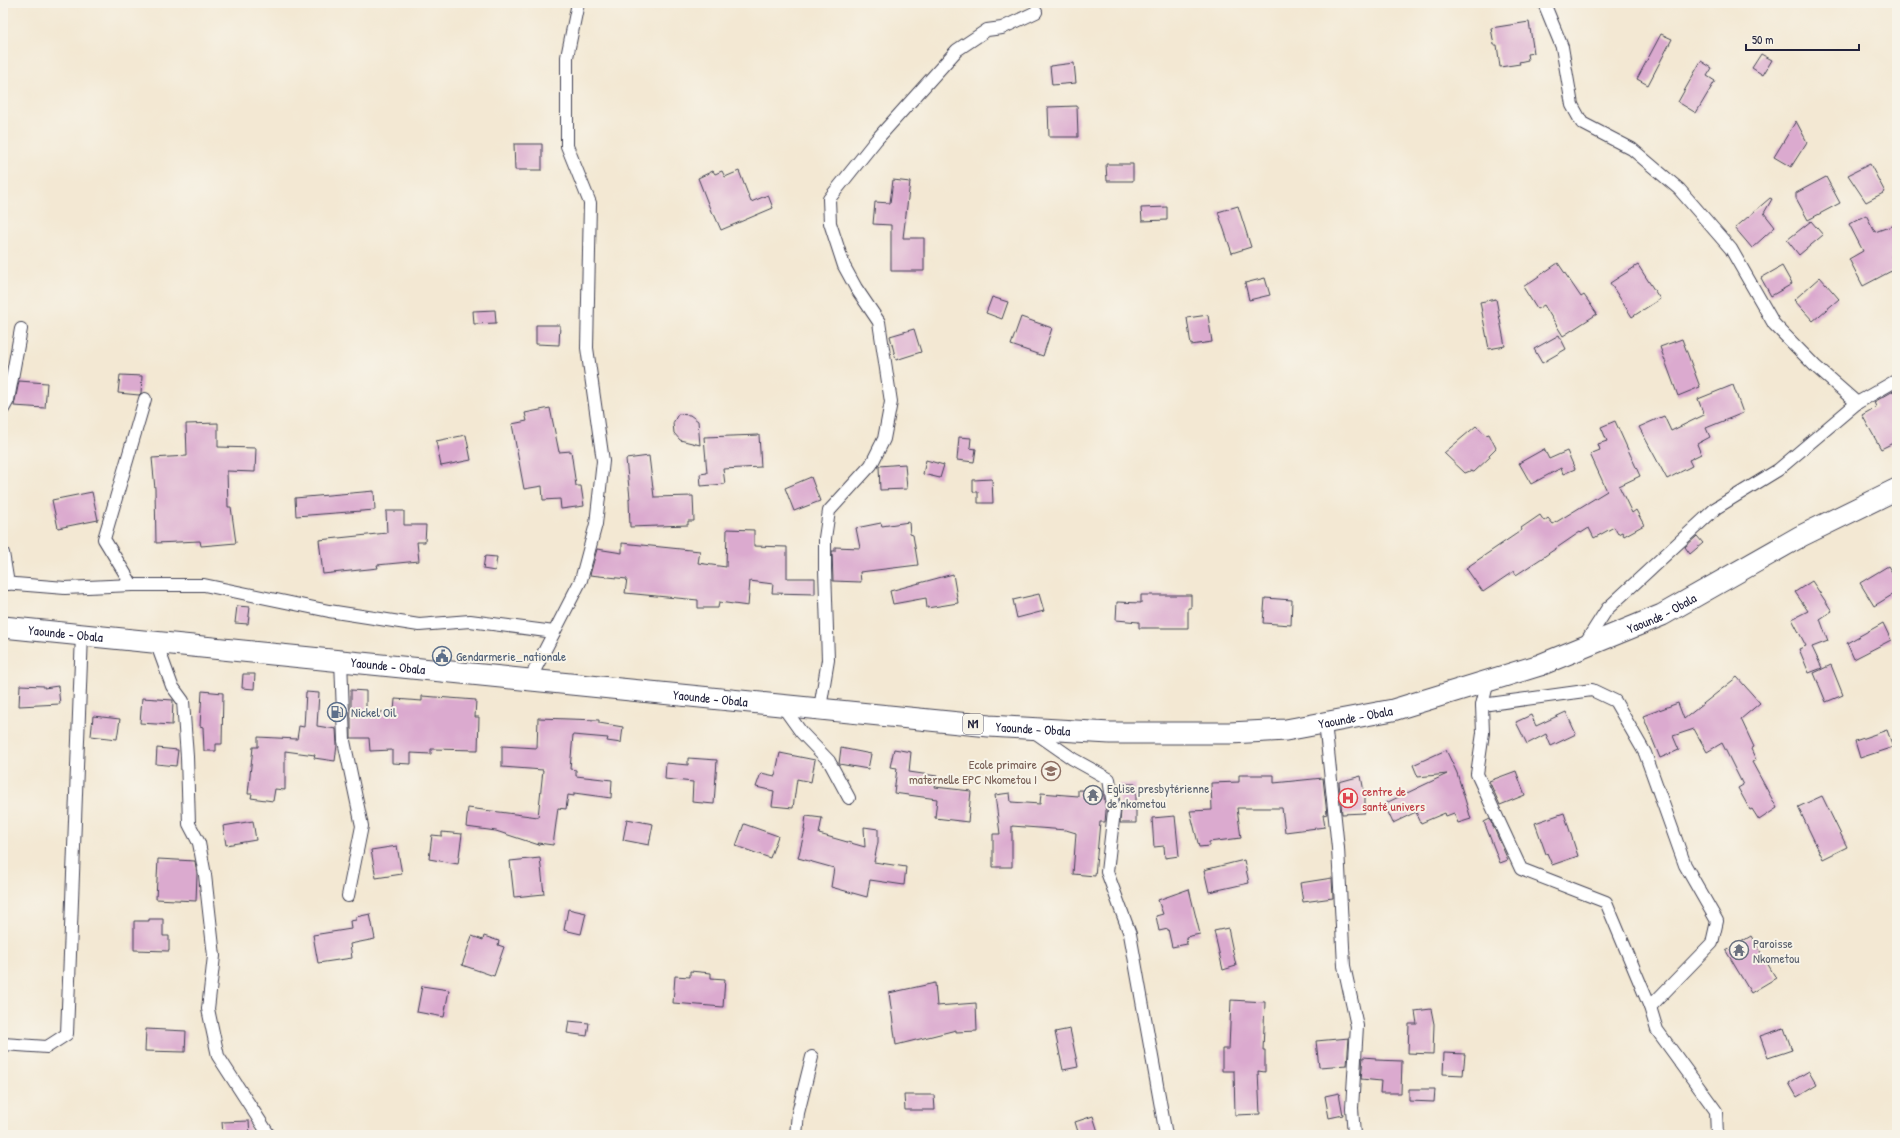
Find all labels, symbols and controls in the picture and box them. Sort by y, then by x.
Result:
scale bar [1746,26,1859,52]
text: 50 m [1752,31,1773,48]
street label: Yaounde - Obala [1624,588,1699,637]
street label: Yaounde - Obala [27,621,104,646]
public building icon: Gendarmerie_nationale [431,645,453,667]
place label: Gendarmerie_nationale [456,647,566,665]
street label: Yaounde - Obala [350,653,426,678]
street label: Yaounde - Obala [672,685,749,711]
fuel station icon: Nickel Oil [326,701,348,723]
street label: Yaounde - Obala [1317,701,1394,733]
place label: Nickel Oil [351,703,397,721]
road number: N1 [963,714,983,734]
street label: Yaounde - Obala [995,717,1071,740]
place label: Ecole primaire maternelle EPC Nkometou I [909,755,1037,788]
school or university icon: Ecole primaire maternelle EPC Nkometou I [1040,760,1062,782]
place label: Eglise presbytérienne de nkometou [1107,779,1209,812]
place label: centre de santé univers [1362,782,1425,815]
temple icon: Eglise presbytérienne de nkometou [1082,784,1104,806]
hospital icon: centre de santé univers [1337,787,1359,809]
place label: Paroisse Nkometou [1753,934,1799,967]
temple icon: Paroisse Nkometou [1728,939,1750,961]

